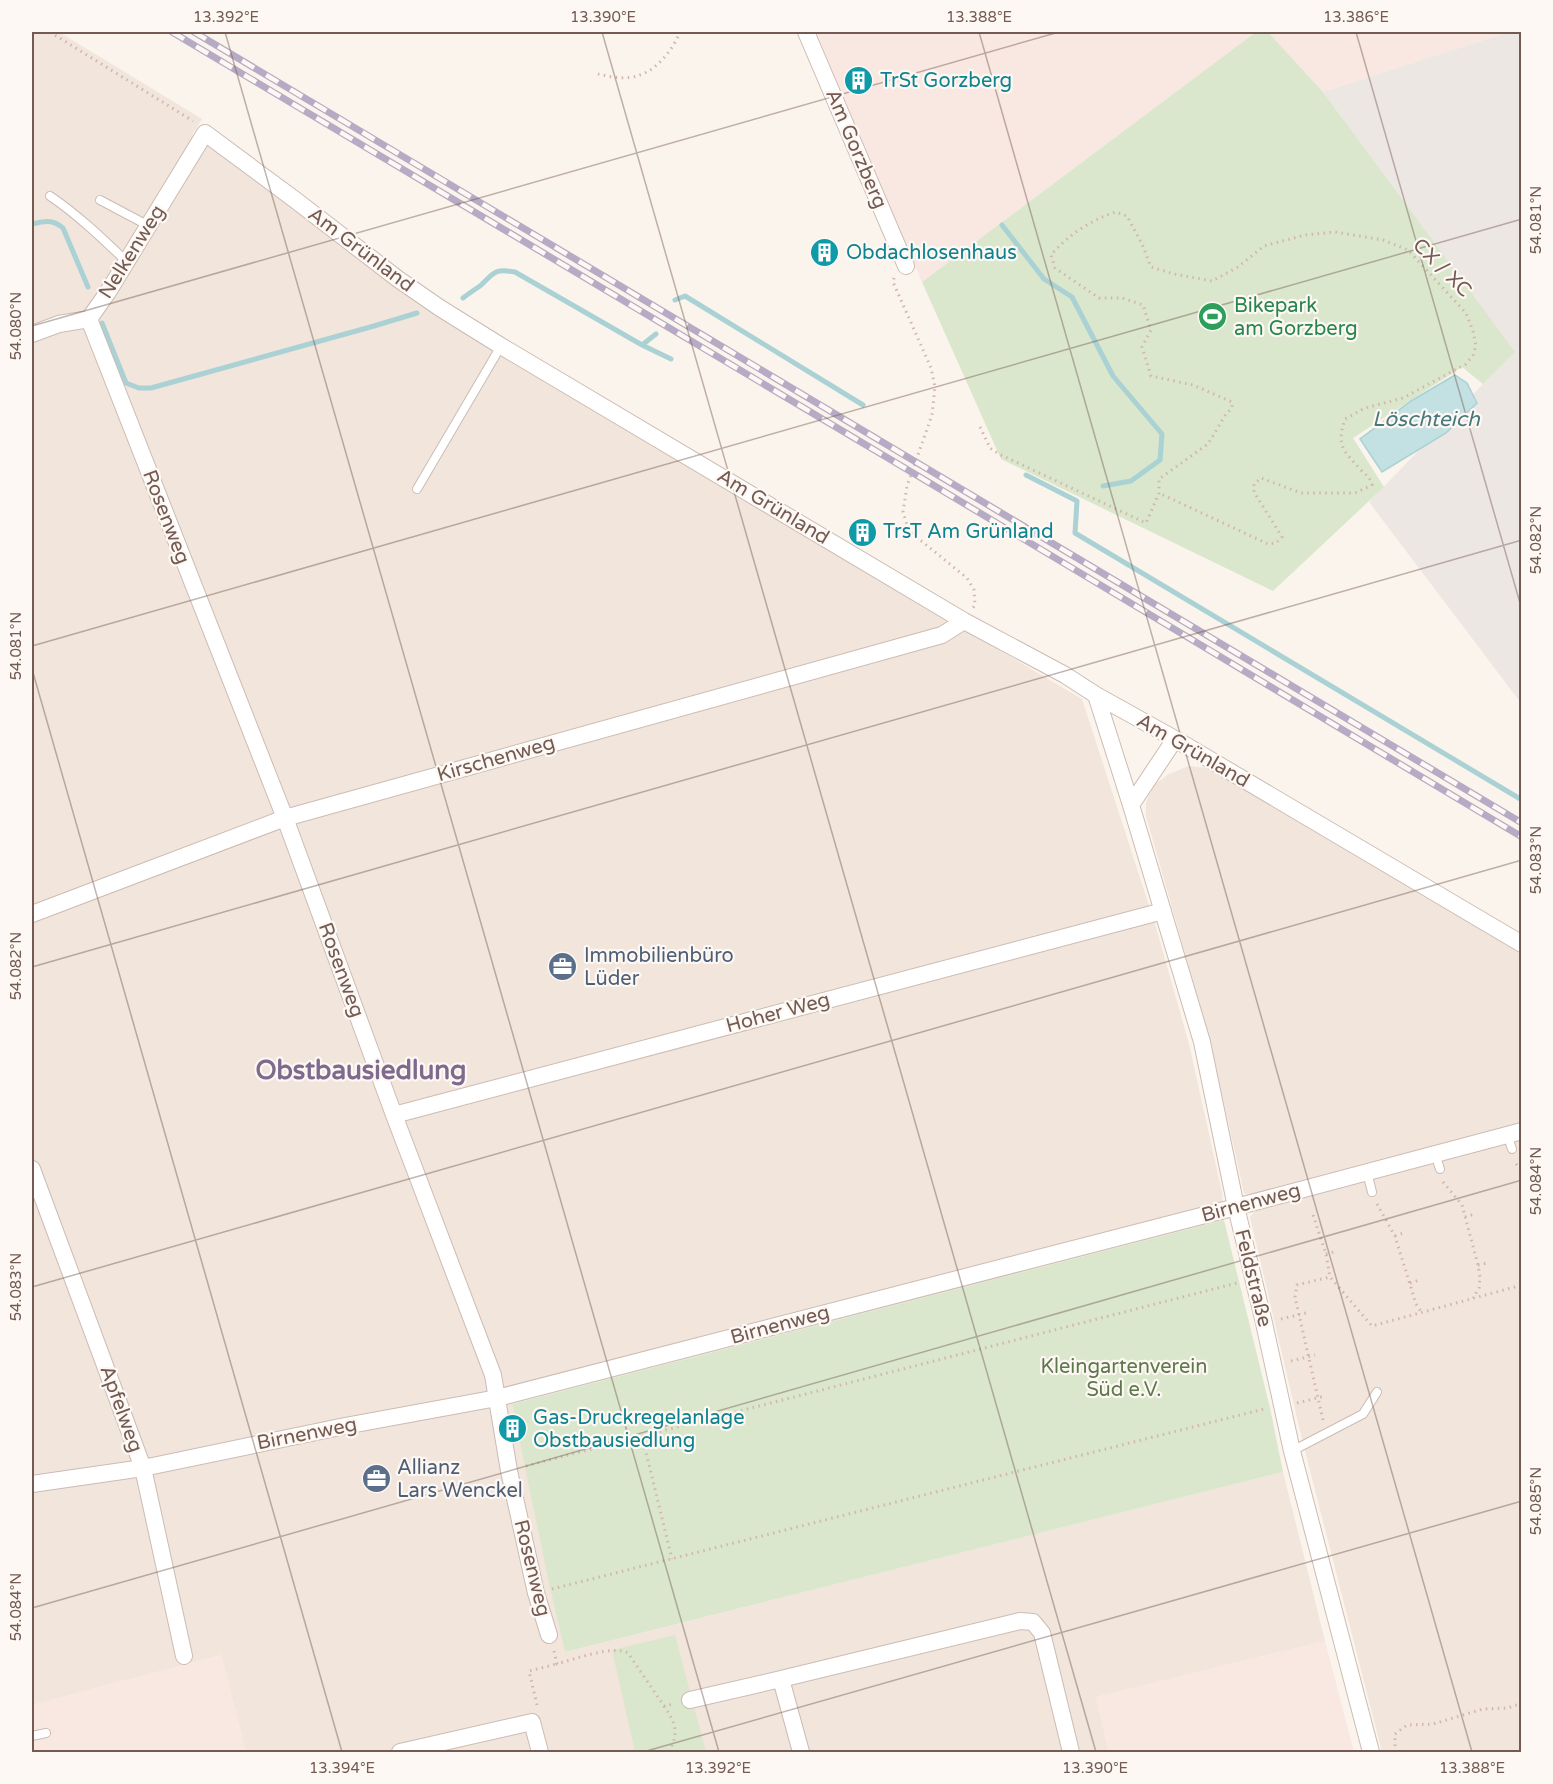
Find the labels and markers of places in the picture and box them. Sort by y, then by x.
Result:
building icon: TrSt Gorzberg [843,65,875,97]
place label: TrSt Gorzberg [880,69,1012,93]
building icon: Obdachlosenhaus [809,237,841,269]
place label: Obdachlosenhaus [846,241,1017,265]
place label: Bikepark am Gorzberg [1234,294,1358,341]
sports icon: Bikepark am Gorzberg [1197,301,1229,333]
building icon: TrsT Am Grünland [846,516,878,548]
place label: TrsT Am Grünland [883,520,1054,544]
place label: Immobilienbüro Lüder [584,944,734,991]
office icon: Immobilienbüro Lüder [547,951,579,983]
place label: Gas-Druckregelanlage Obstbausiedlung [533,1406,745,1453]
building icon: Gas-Druckregelanlage Obstbausiedlung [496,1413,528,1445]
place label: Allianz Lars Wenckel [397,1456,523,1503]
office icon: Allianz Lars Wenckel [360,1463,392,1495]

